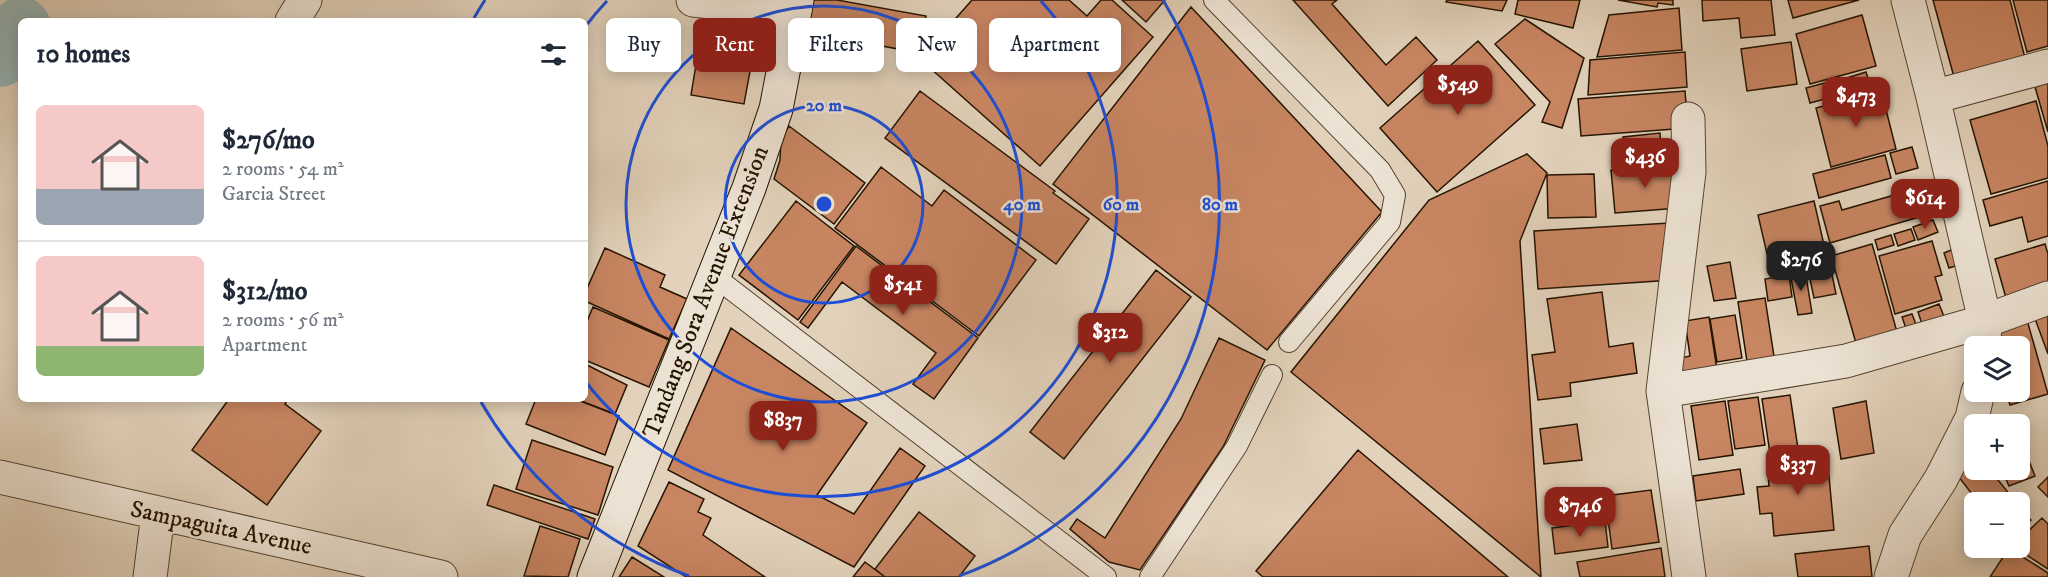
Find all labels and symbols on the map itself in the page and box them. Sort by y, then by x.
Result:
pin: $549 [1422,65,1494,116]
pin: $473 [1820,77,1892,128]
text: 20 m [806,95,842,117]
pin: $436 [1609,138,1681,189]
street label: Tandang Sora Avenue Extension [636,141,776,442]
pin: $614 [1889,179,1961,230]
centre of rings [814,194,834,214]
text: 40 m [1002,194,1041,216]
text: 60 m [1103,194,1140,216]
text: 80 m [1202,194,1239,216]
pin: $276 [1765,241,1837,292]
pin: $541 [867,265,939,316]
pin: $312 [1074,313,1146,364]
pin: $837 [747,401,819,452]
pin: $337 [1762,445,1834,496]
pin: $746 [1544,487,1616,538]
street label: Sampaguita Avenue [128,494,314,562]

